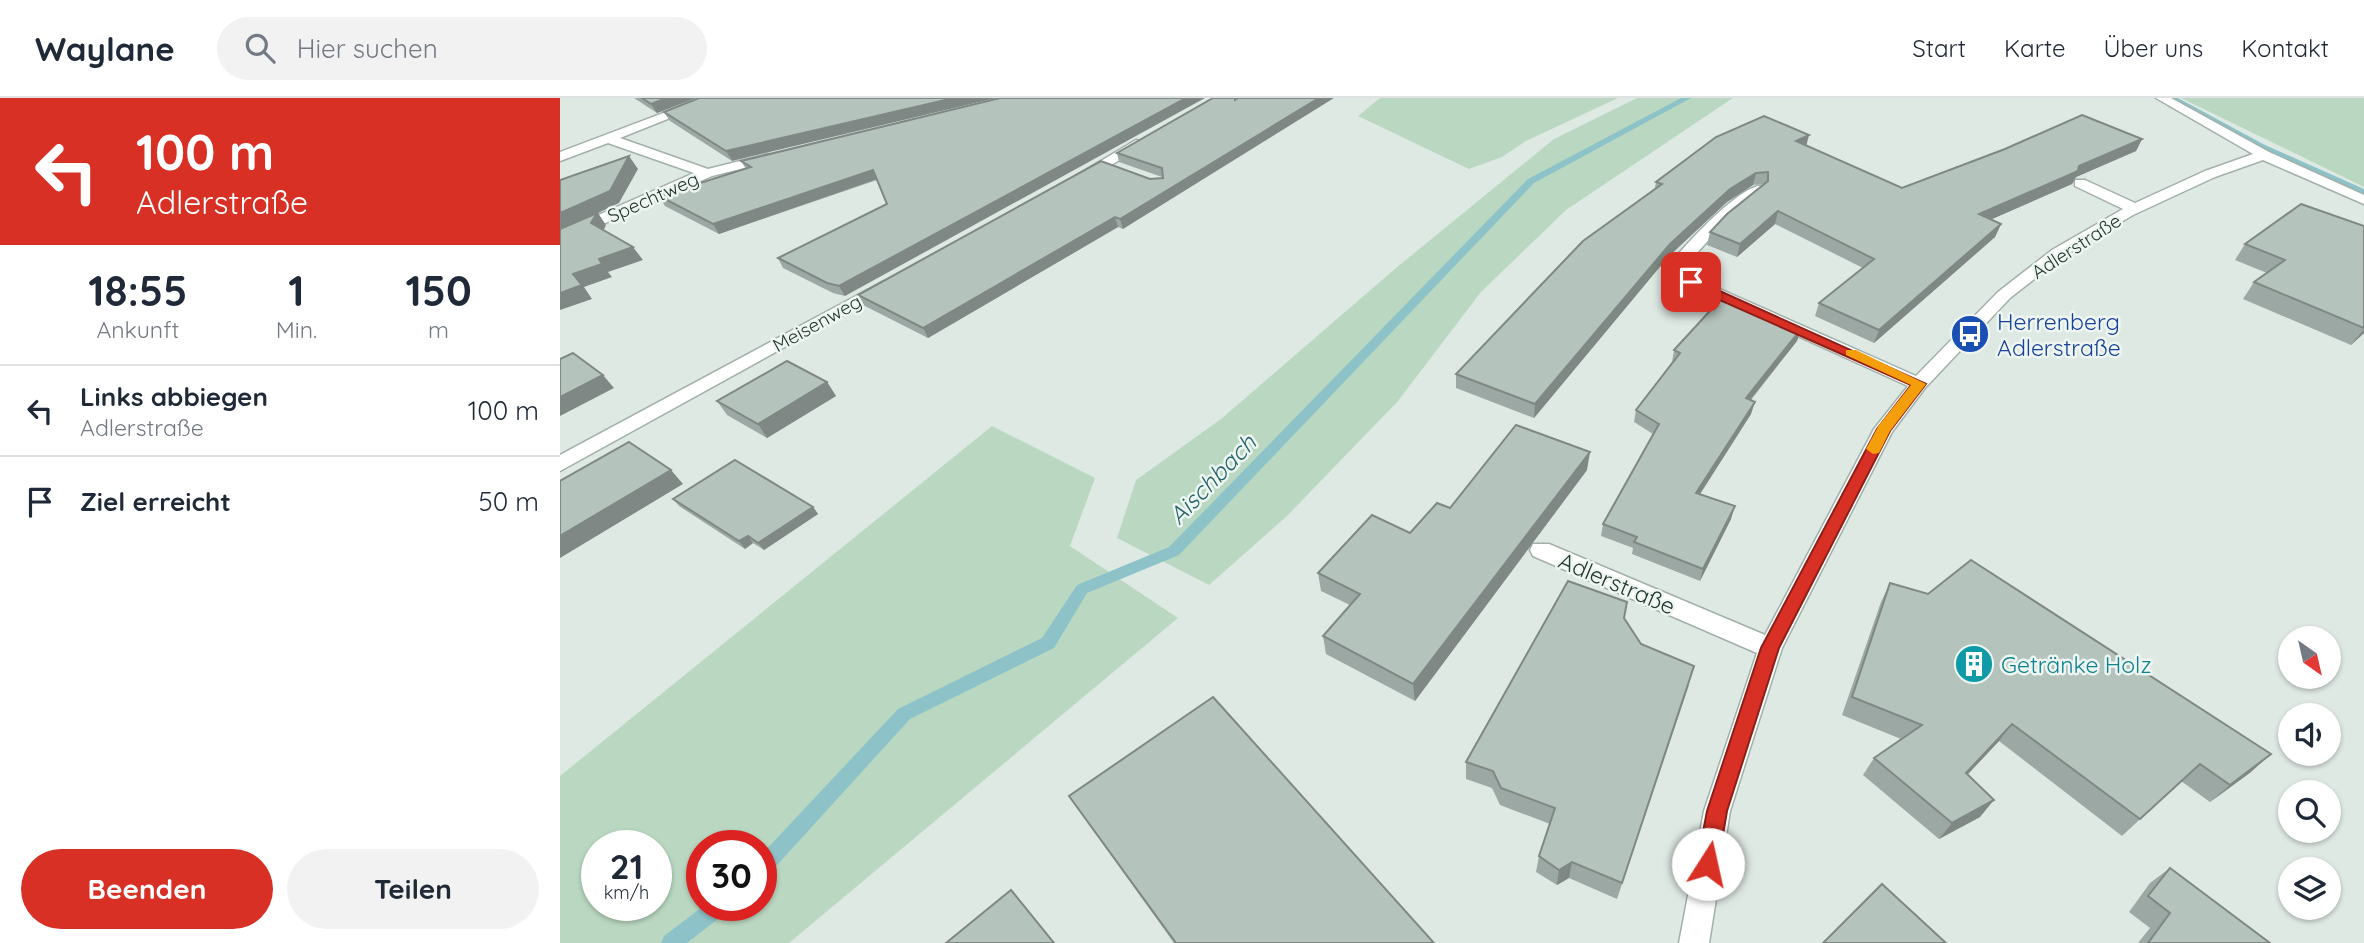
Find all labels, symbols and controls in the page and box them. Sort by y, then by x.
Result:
search box [217,17,707,80]
text: Waylane [35,28,175,69]
icon: search [241,29,279,67]
text: Hier suchen [297,32,438,65]
text: Start [1912,33,1966,63]
text: Karte [2004,33,2065,63]
text: Über uns [2103,33,2203,63]
text: Kontakt [2241,33,2329,63]
text: 100 m [136,121,274,182]
icon: left [21,126,112,217]
street label: Spechtweg [604,166,702,228]
text: Adlerstraße [136,182,308,222]
street label: Adlerstraße [2027,208,2125,284]
pin [1661,252,1721,312]
icon: arrive [1672,263,1710,301]
text: 18:55 [88,264,187,317]
text: 1 [288,264,305,317]
text: 150 [405,264,472,317]
street label: Meisenweg [768,289,866,357]
place label: Herrenberg Adlerstraße [1997,307,2121,362]
bus stop icon: Herrenberg Adlerstraße [1949,313,1991,355]
text: Ankunft [96,315,179,344]
text: Min. [276,315,317,344]
text: m [428,315,449,344]
text: Links abbiegen [80,380,268,413]
icon: left [21,392,59,430]
text: 100 m [468,394,539,427]
text: Adlerstraße [80,413,204,442]
water label: Aischbach [1162,428,1262,530]
icon: arrive [21,483,59,521]
text: Ziel erreicht [80,485,231,518]
text: 50 m [479,485,539,518]
street label: Adlerstraße [1554,545,1680,621]
north arrow [2278,626,2342,690]
map controls [2278,626,2341,920]
building icon: Getränke Holz [1953,643,1995,685]
place label: Getränke Holz [2001,650,2151,679]
button: sound [2278,703,2341,766]
button: search [2278,780,2341,843]
position arrow [1671,827,1745,901]
speed limit sign: 30 [686,830,777,921]
text: 21 [610,844,643,888]
button: Beenden [21,849,273,929]
button: Teilen [287,849,539,929]
button: layers [2278,857,2341,920]
text: km/h [604,881,649,904]

